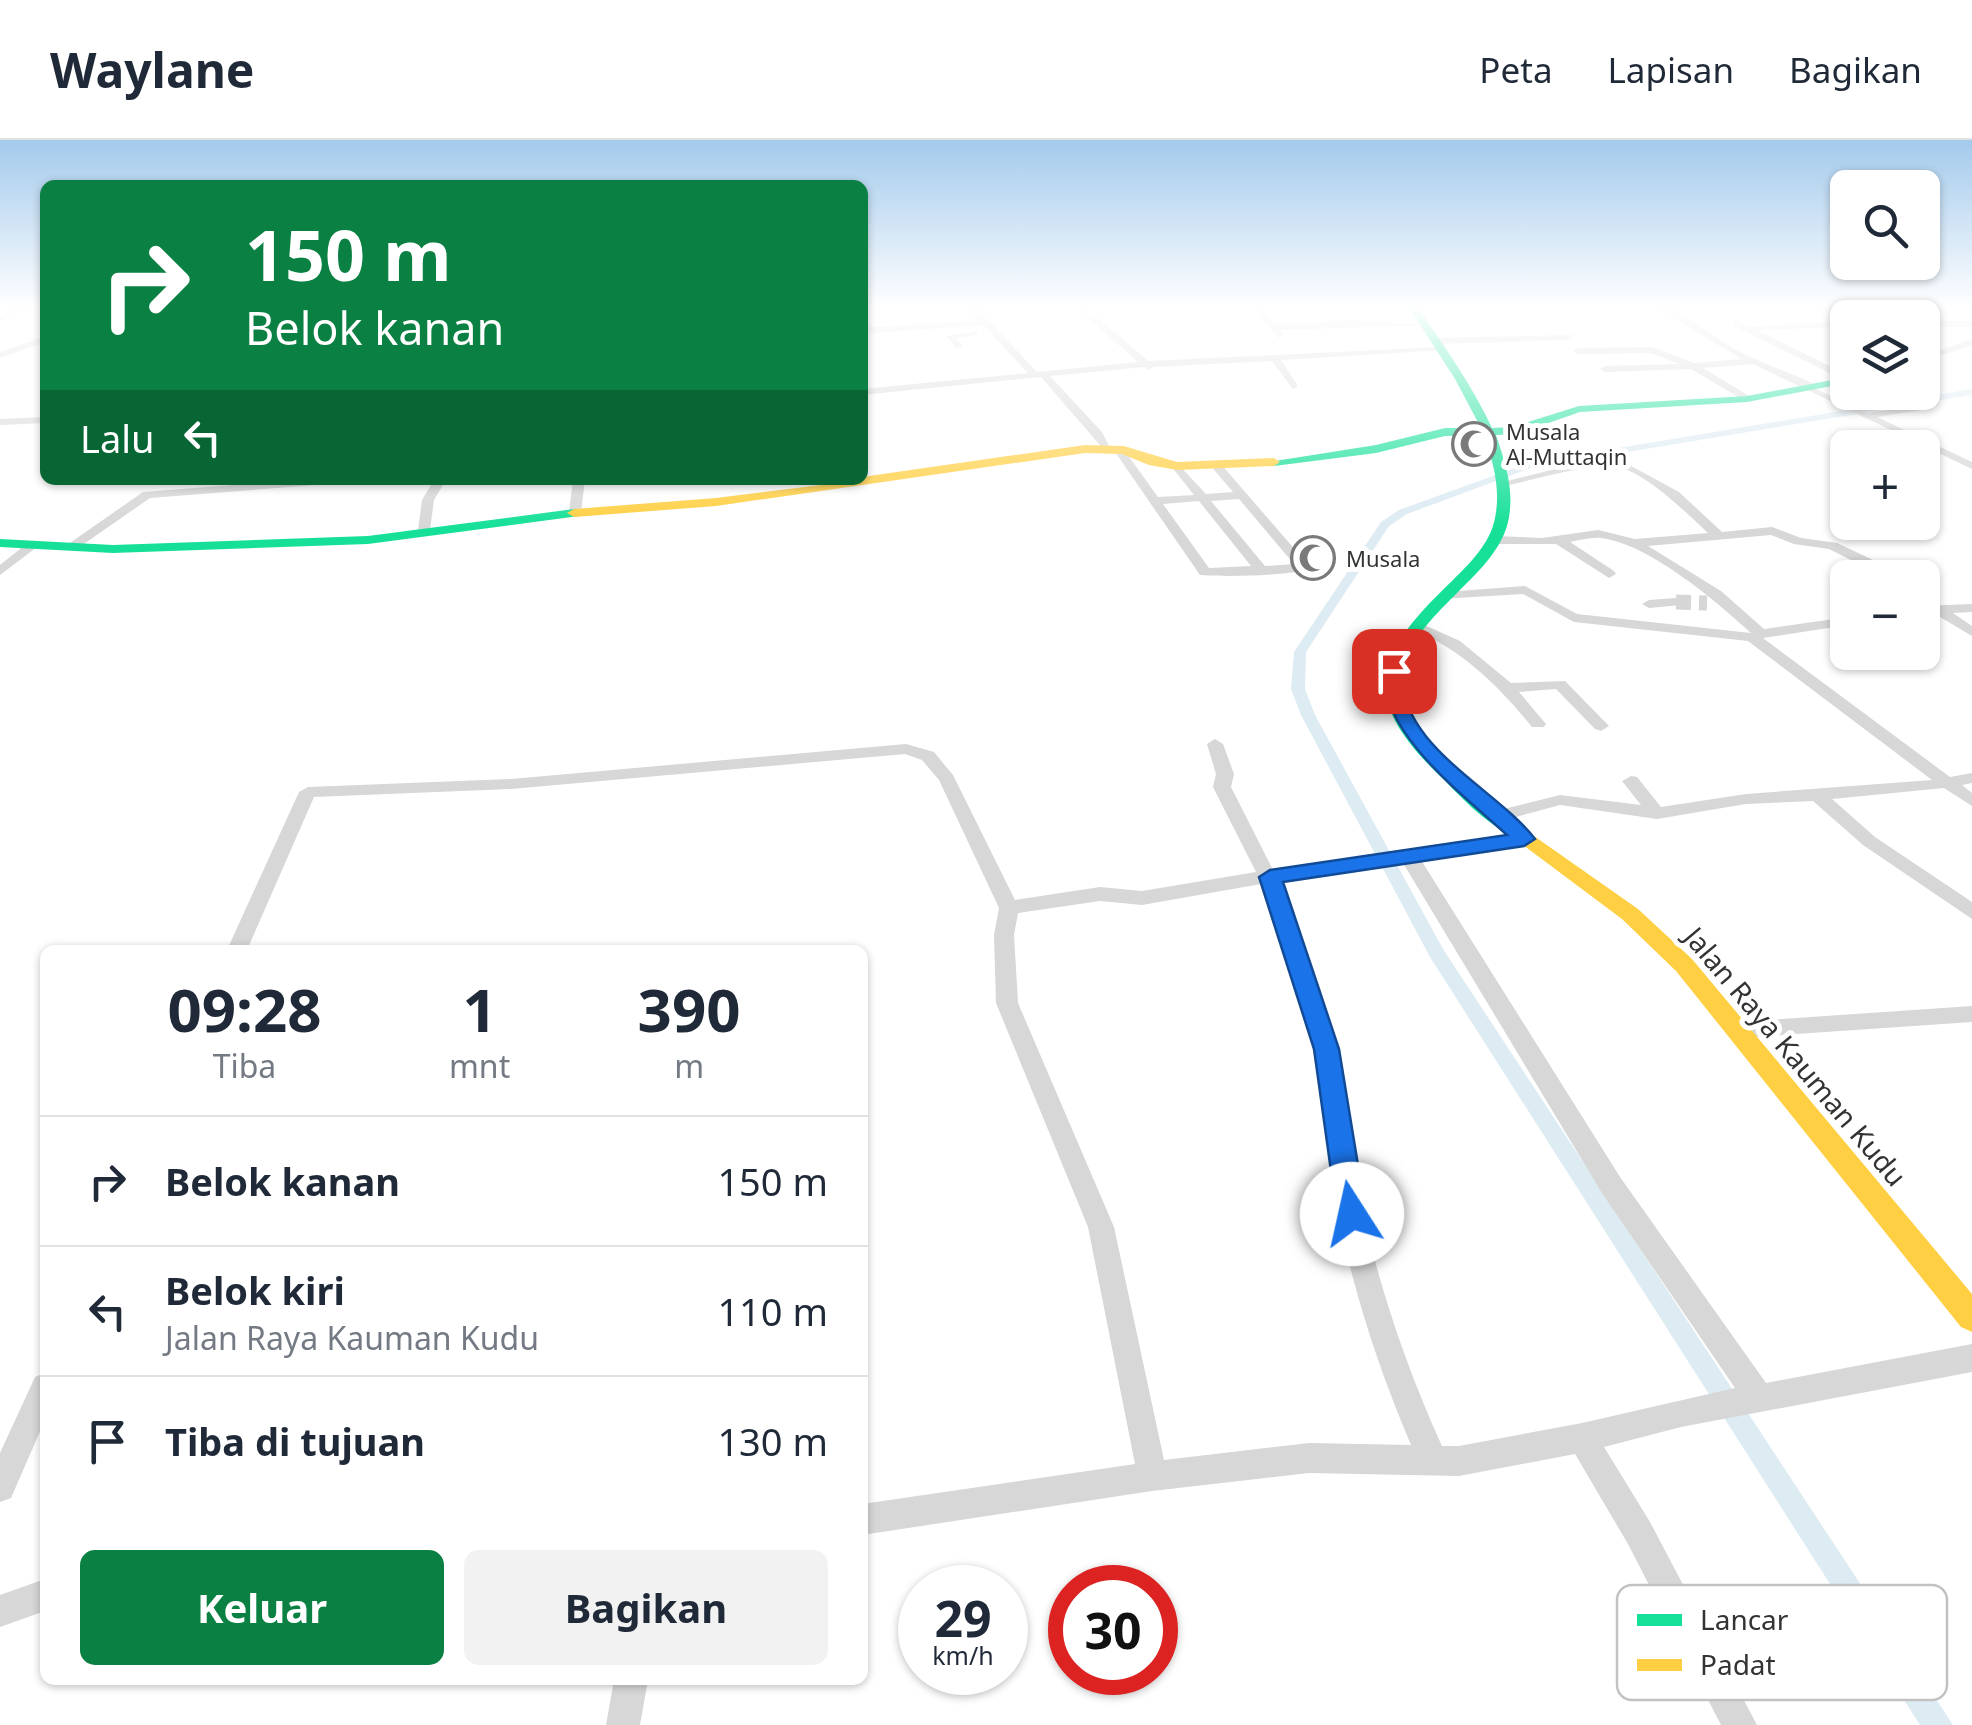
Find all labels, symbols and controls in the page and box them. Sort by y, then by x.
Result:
text: Waylane [50,37,255,102]
text: Peta [1479,46,1553,93]
text: Lapisan [1608,46,1734,93]
text: Bagikan [1789,46,1922,93]
map controls [1830,170,1940,670]
button: search [1830,170,1940,280]
text: 150 m [245,206,452,302]
icon: right [80,220,210,350]
text: Belok kanan [245,297,504,358]
button: layers [1830,300,1940,410]
icon: left [175,410,230,465]
text: Lalu [80,412,155,464]
place label: Musala Al-Muttaqin [1506,416,1627,471]
mosque icon: Musala Al-Muttaqin [1451,421,1497,467]
button: + [1830,430,1940,540]
mosque icon: Musala [1290,535,1336,581]
place label: Musala [1346,543,1420,573]
button: − [1830,560,1940,670]
pin [1352,629,1437,714]
icon: arrive [1367,644,1422,699]
street label: Jalan Raya Kauman Kudu [1674,916,1916,1194]
text: 09:28 [167,968,322,1050]
text: 1 [462,968,497,1050]
text: 390 [638,968,741,1050]
text: Tiba [213,1044,276,1087]
text: mnt [449,1044,510,1087]
text: m [674,1044,704,1087]
icon: right [80,1154,135,1209]
text: Belok kanan [165,1155,400,1207]
text: 150 m [717,1155,828,1207]
position arrow [1300,1162,1404,1266]
text: Belok kiri [165,1264,345,1316]
icon: left [80,1284,135,1339]
text: 110 m [717,1285,828,1337]
text: Jalan Raya Kauman Kudu [165,1316,539,1359]
icon: arrive [80,1414,135,1469]
text: Tiba di tujuan [165,1415,425,1467]
text: 130 m [717,1415,828,1467]
button: Keluar [80,1550,444,1665]
button: Bagikan [464,1550,828,1665]
speed limit sign: 30 [1048,1565,1178,1695]
text: 29 [934,1584,992,1652]
legend [1617,1585,1947,1700]
text: Lancar [1700,1600,1789,1638]
text: km/h [932,1638,994,1672]
text: Padat [1700,1645,1776,1683]

